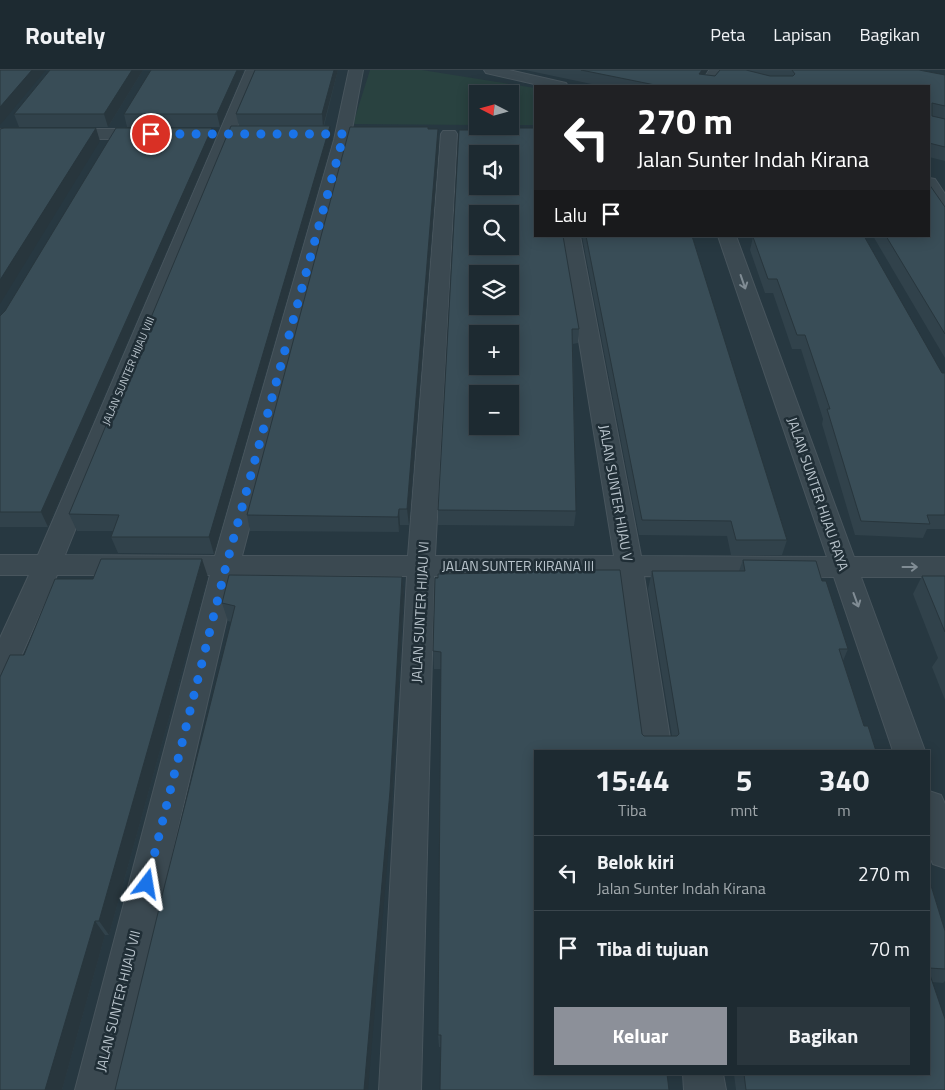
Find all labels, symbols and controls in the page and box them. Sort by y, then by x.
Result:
text: Routely [25,17,105,53]
text: Peta [710,21,745,48]
text: Lapisan [773,21,831,48]
text: Bagikan [859,21,920,48]
north arrow [469,85,519,135]
map controls [469,85,519,435]
text: 270 m [637,94,733,148]
icon: left [554,105,619,170]
pin [130,113,172,155]
icon: arrive [137,120,165,148]
text: Jalan Sunter Indah Kirana [637,142,869,176]
button: sound [469,145,519,195]
text: Lalu [554,200,587,229]
icon: arrive [597,200,625,228]
button: search [469,205,519,255]
button: layers [469,265,519,315]
one-way arrow [739,274,748,289]
street label: JALAN SUNTER HIJAU VIII [98,314,158,428]
button: + [469,325,519,375]
button: − [469,385,519,435]
street label: JALAN SUNTER HIJAU RAYA [782,414,855,574]
street label: JALAN SUNTER HIJAU V [594,423,639,563]
street label: JALAN SUNTER HIJAU VI [405,541,434,683]
street label: JALAN SUNTER KIRANA III [442,555,594,576]
one-way arrow [902,562,918,572]
one-way arrow [852,592,861,608]
text: 15:44 [595,757,670,803]
text: 5 [736,757,753,803]
text: 340 [819,757,869,803]
text: Tiba [618,798,646,822]
text: mnt [730,798,758,822]
text: m [837,798,851,822]
text: Belok kiri [597,847,674,876]
position arrow [120,857,172,909]
icon: left [554,859,582,887]
text: 270 m [858,859,910,888]
text: Jalan Sunter Indah Kirana [597,876,766,900]
street label: JALAN SUNTER HIJAU VII [90,928,145,1074]
icon: arrive [554,934,582,962]
text: Tiba di tujuan [597,934,709,963]
text: 70 m [869,934,910,963]
button: Keluar [554,1007,727,1065]
button: Bagikan [737,1007,910,1065]

